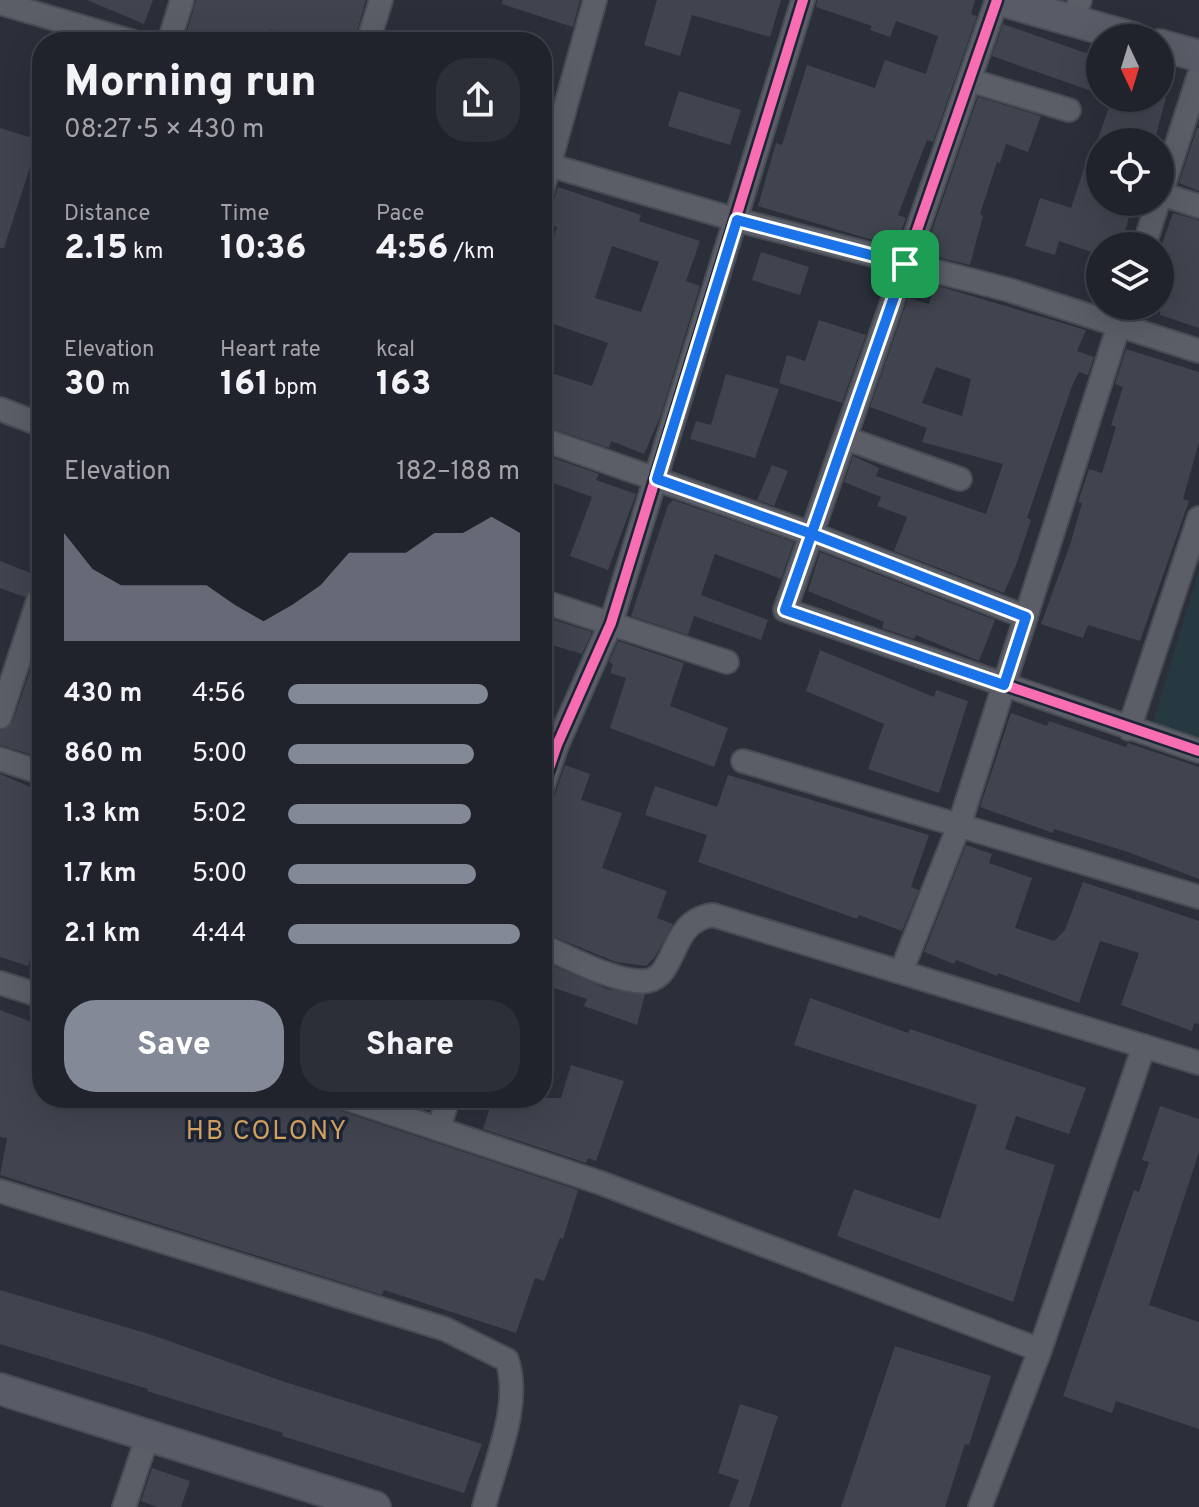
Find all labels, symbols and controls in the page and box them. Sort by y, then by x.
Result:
north arrow [1086,24,1174,112]
map controls [1086,24,1174,320]
text: Morning run [64,56,317,112]
button: share [436,58,520,142]
text: 08:27 · 5 × 430 m [64,114,264,147]
button: locate [1086,128,1174,216]
text: Distance [64,201,150,228]
text: Time [220,201,269,228]
text: Pace [376,201,424,228]
text: 2.15 [64,228,128,271]
text: 10:36 [220,228,306,271]
text: 4:56 [376,228,448,271]
pin [871,230,939,298]
button: layers [1086,232,1174,320]
text: km [128,239,163,266]
text: /km [448,239,495,266]
icon: arrive [883,242,927,286]
text: Elevation [64,337,154,364]
text: Heart rate [220,337,321,364]
text: kcal [376,337,415,364]
text: 30 [64,364,106,407]
text: 161 [220,364,269,407]
text: 163 [376,364,431,407]
text: m [106,375,130,402]
text: bpm [269,375,317,402]
text: Elevation [64,456,171,489]
text: 182–188 m [396,456,520,489]
text: 430 m [64,678,142,711]
text: 4:56 [192,678,246,711]
text: 860 m [64,738,143,771]
text: 5:00 [192,738,247,771]
text: 1.3 km [64,798,140,831]
text: 5:02 [192,798,247,831]
text: 1.7 km [64,858,137,891]
text: 5:00 [192,858,247,891]
text: 2.1 km [64,918,140,951]
text: 4:44 [192,918,246,951]
button: Save [64,1000,284,1092]
button: Share [300,1000,520,1092]
district label: HB COLONY [186,1116,348,1149]

